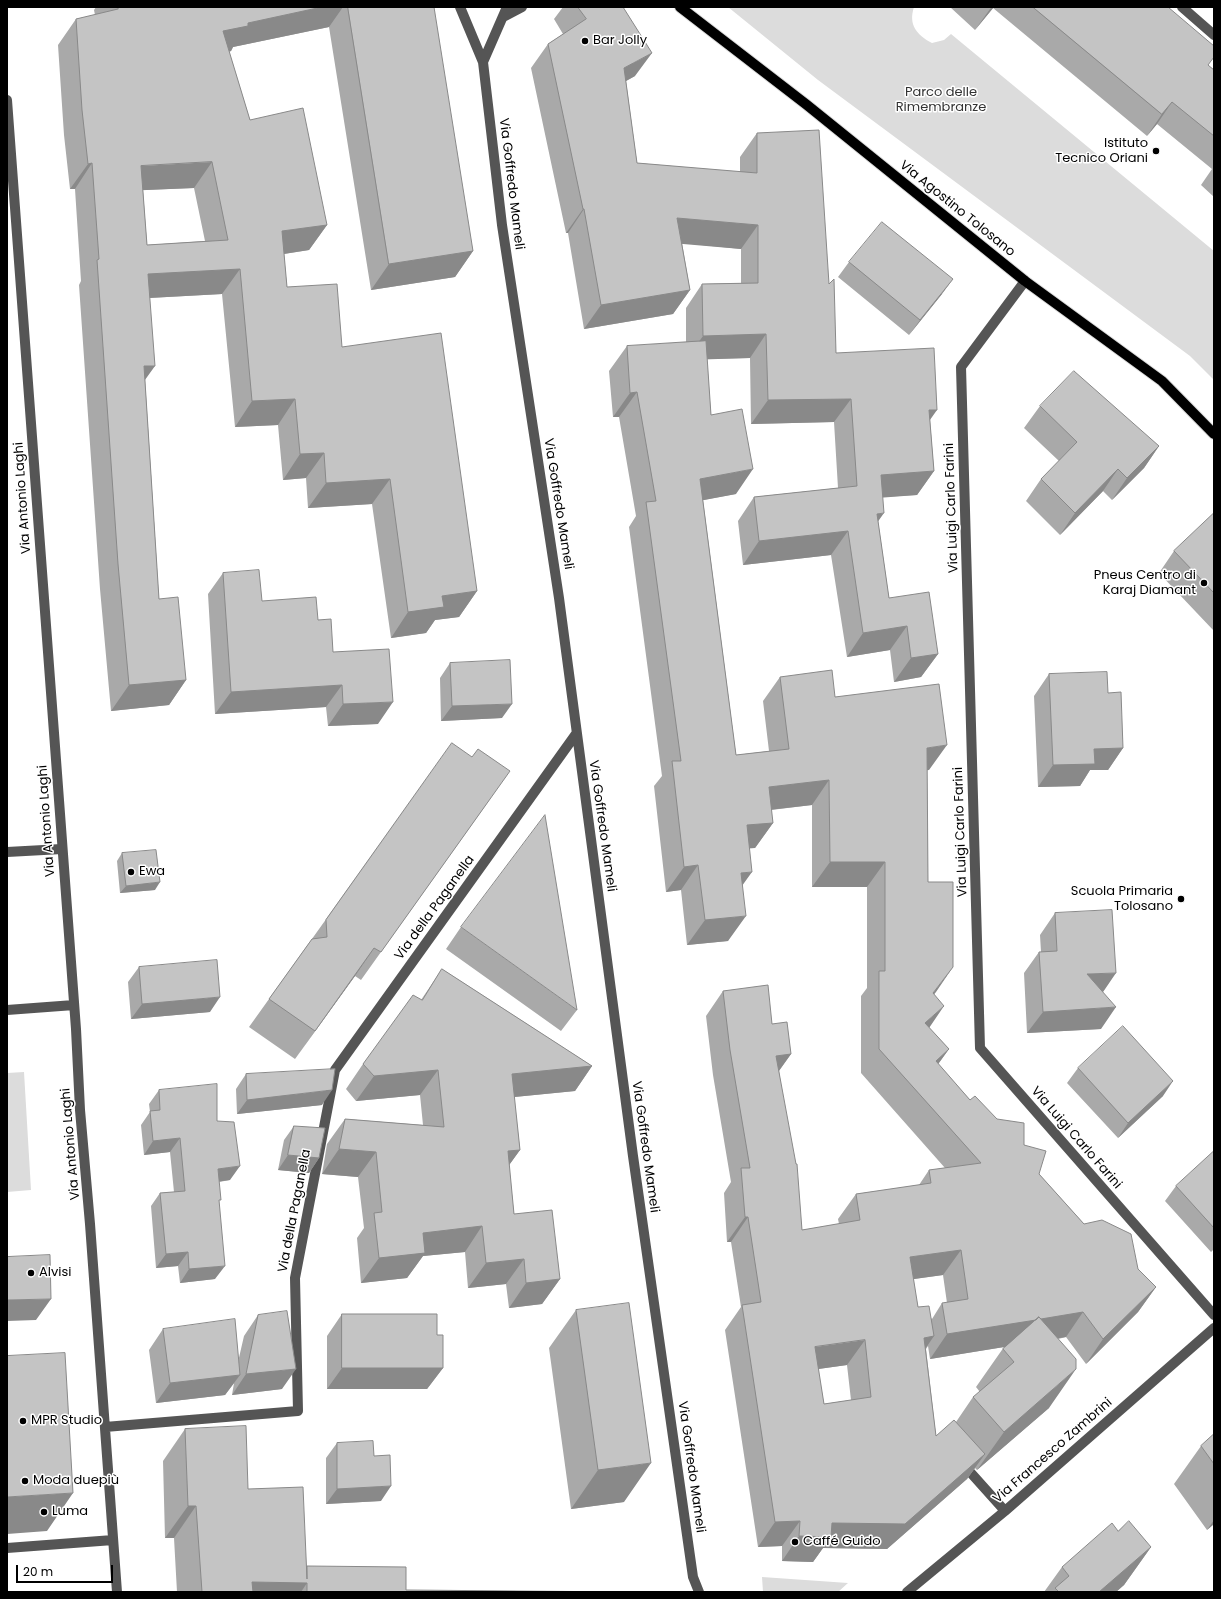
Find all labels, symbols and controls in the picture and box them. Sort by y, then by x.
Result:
place label: Bar Jolly [593,33,647,49]
marker: Bar Jolly [580,36,590,46]
park label: Parco delle Rimembranze [896,85,986,116]
street label: Via Goffredo Mameli [495,117,527,251]
place label: Istituto Tecnico Oriani [1055,136,1148,167]
marker: Istituto Tecnico Oriani [1151,146,1161,156]
street label: Via Agostino Tolosano [896,158,1018,260]
street label: Via Goffredo Mameli [540,437,576,571]
street label: Via Antonio Laghi [11,441,35,555]
street label: Via Luigi Carlo Farini [942,443,962,573]
place label: Pneus Centro di Karaj Diamant [1094,568,1196,599]
marker: Pneus Centro di Karaj Diamant [1199,578,1209,588]
street label: Via Goffredo Mameli [585,759,619,893]
street label: Via Antonio Laghi [35,764,59,878]
street label: Via Luigi Carlo Farini [951,767,971,897]
street label: Via della Paganella [392,853,478,963]
place label: Ewa [139,864,165,880]
marker: Ewa [126,867,136,877]
place label: Scuola Primaria Tolosano [1071,884,1173,915]
marker: Scuola Primaria Tolosano [1176,894,1186,904]
street label: Via Goffredo Mameli [628,1080,662,1214]
street label: Via Luigi Carlo Farini [1027,1084,1125,1192]
street label: Via Antonio Laghi [58,1087,84,1201]
street label: Via della Paganella [275,1148,315,1274]
place label: Alvisi [39,1265,71,1281]
marker: Alvisi [26,1268,36,1278]
street label: Via Francesco Zambrini [990,1395,1116,1507]
street label: Via Goffredo Mameli [674,1400,708,1534]
place label: MPR Studio [31,1413,102,1429]
marker: MPR Studio [18,1416,28,1426]
place label: Moda duepiù [33,1473,119,1489]
marker: Moda duepiù [20,1476,30,1486]
place label: Luma [52,1504,88,1520]
marker: Luma [39,1507,49,1517]
place label: Caffé Guido [803,1534,881,1550]
marker: Caffé Guido [790,1537,800,1547]
scale bar [18,1557,115,1583]
text: 20 m [23,1563,53,1580]

